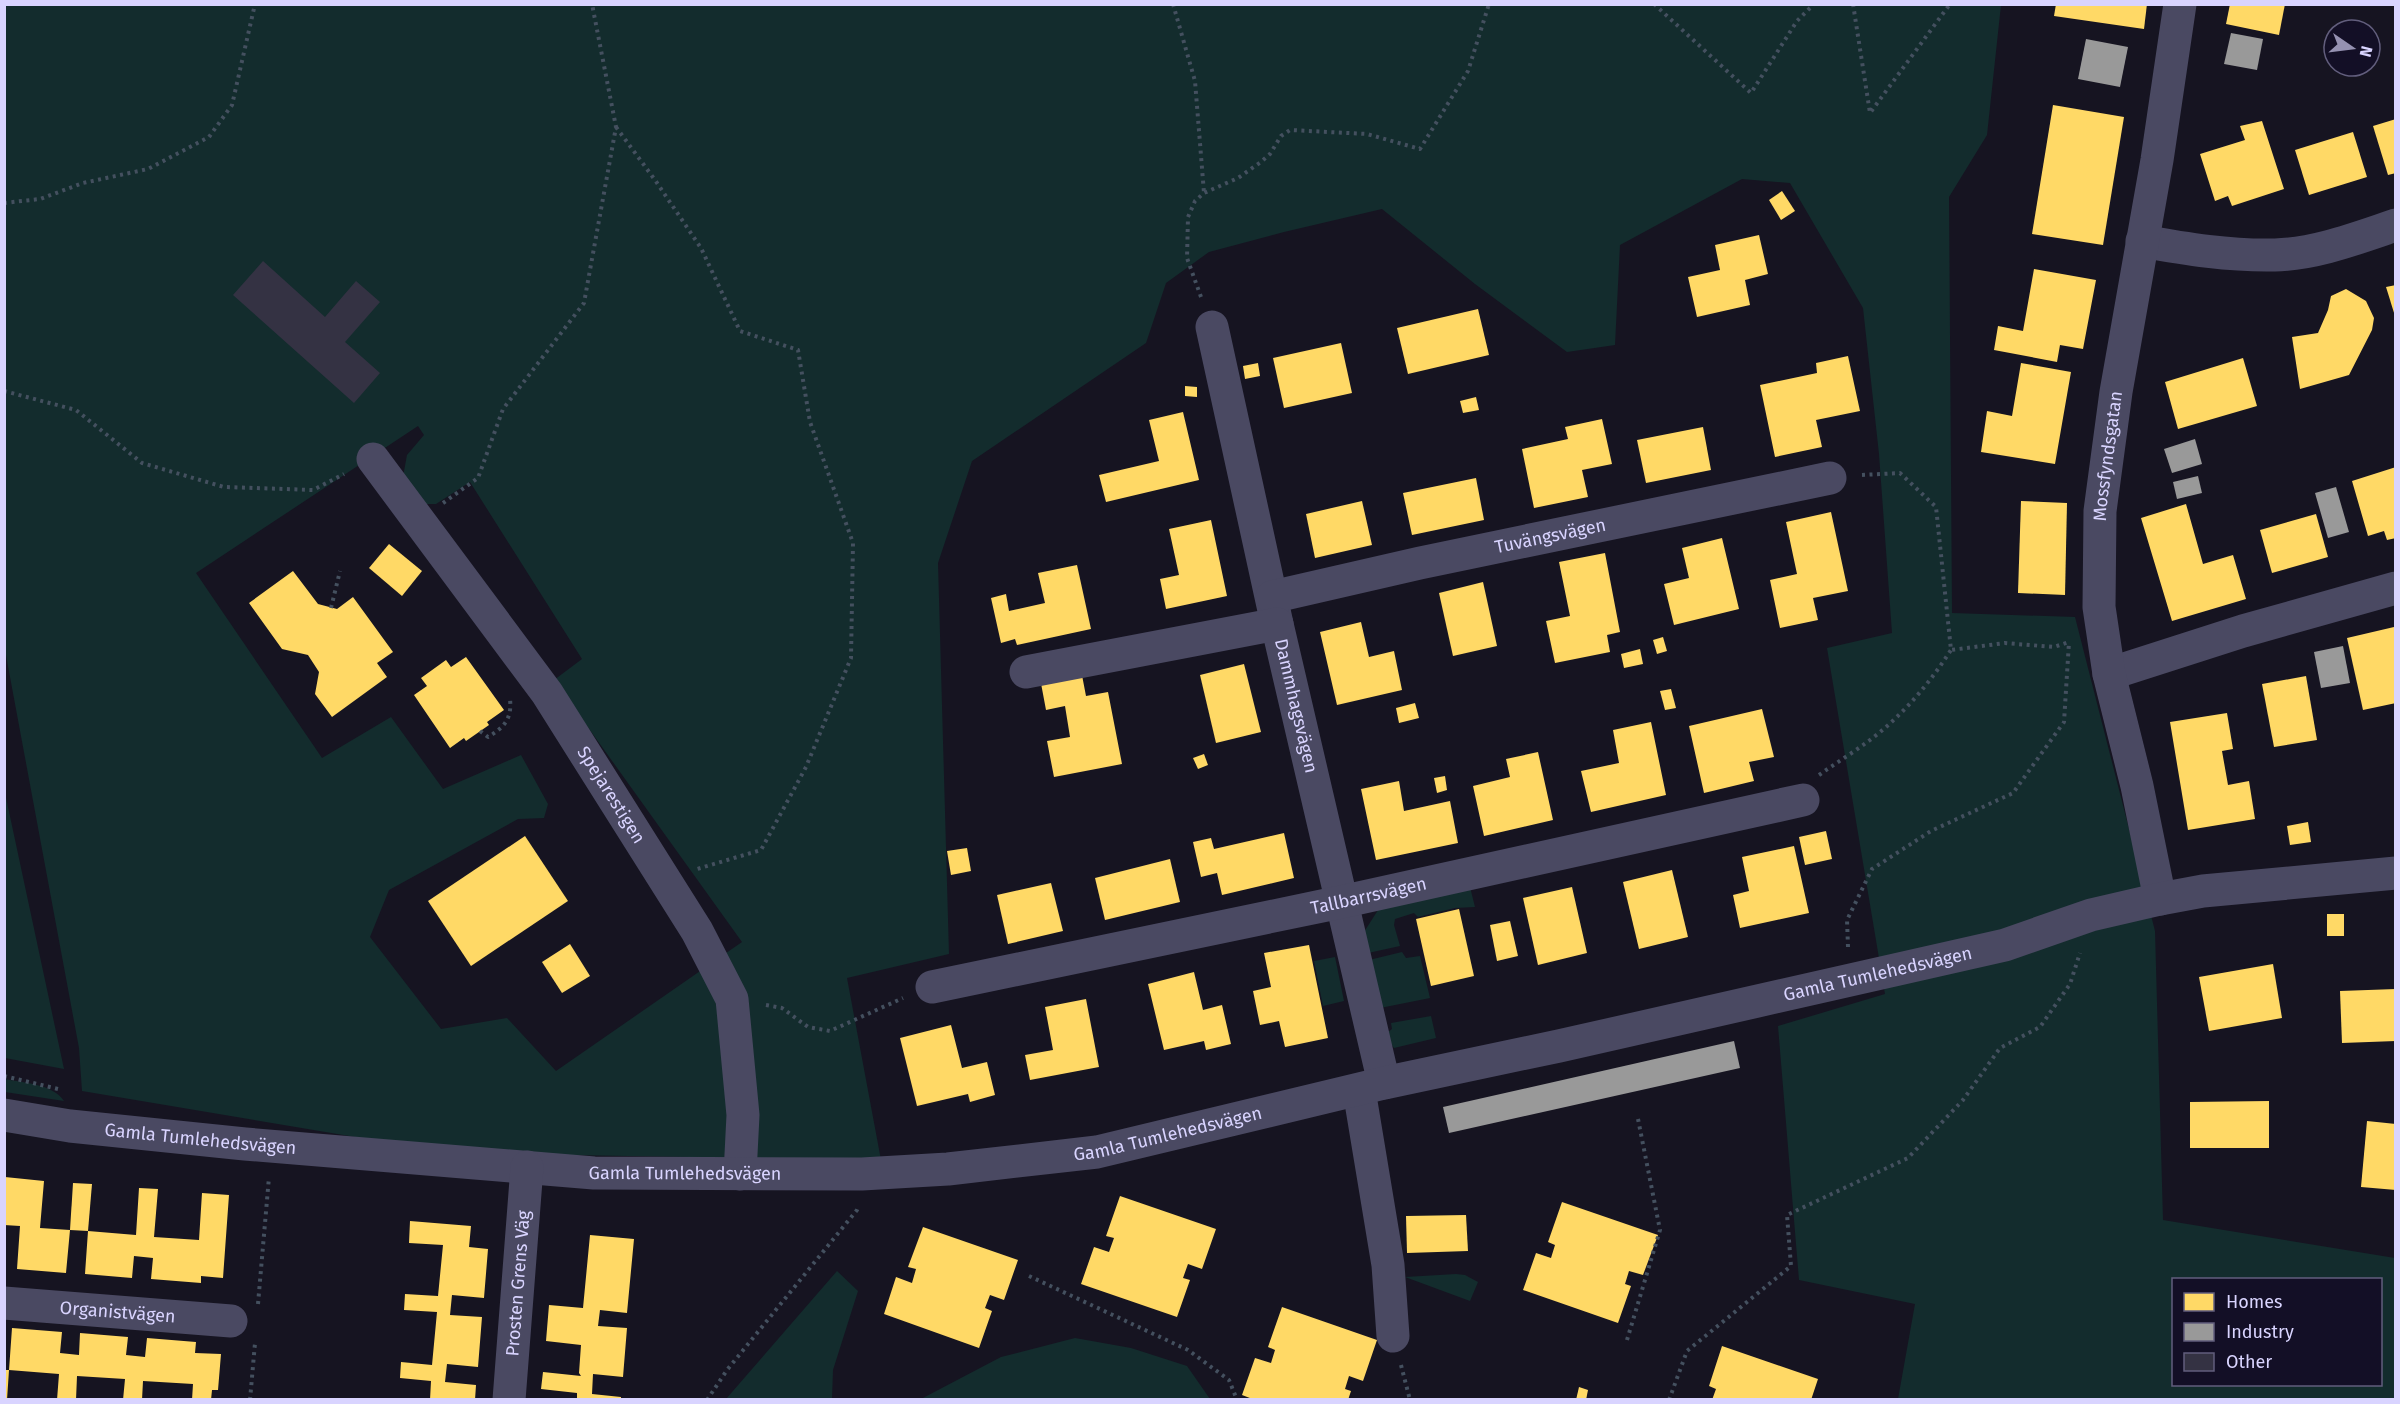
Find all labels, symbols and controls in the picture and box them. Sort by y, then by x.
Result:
north arrow [2322,18,2382,78]
text: N [2356,44,2377,59]
street label: Mossfyndsgatan [2089,389,2127,521]
street label: Tuvängsvägen [1493,514,1608,558]
street label: Dammhagsvägen [1270,636,1322,775]
street label: Spejarestigen [572,742,650,848]
street label: Tallbarrsvägen [1309,872,1429,919]
street label: Gamla Tumlehedsvägen [1781,942,1974,1006]
street label: Gamla Tumlehedsvägen [1072,1102,1264,1166]
street label: Gamla Tumlehedsvägen [103,1119,297,1159]
street label: Gamla Tumlehedsvägen [589,1162,781,1185]
street label: Prosten Grens Väg [501,1209,535,1357]
legend [2172,1278,2382,1386]
text: Homes [2226,1291,2282,1313]
street label: Organistvägen [59,1296,176,1328]
text: Industry [2226,1321,2294,1343]
text: Other [2226,1351,2272,1373]

